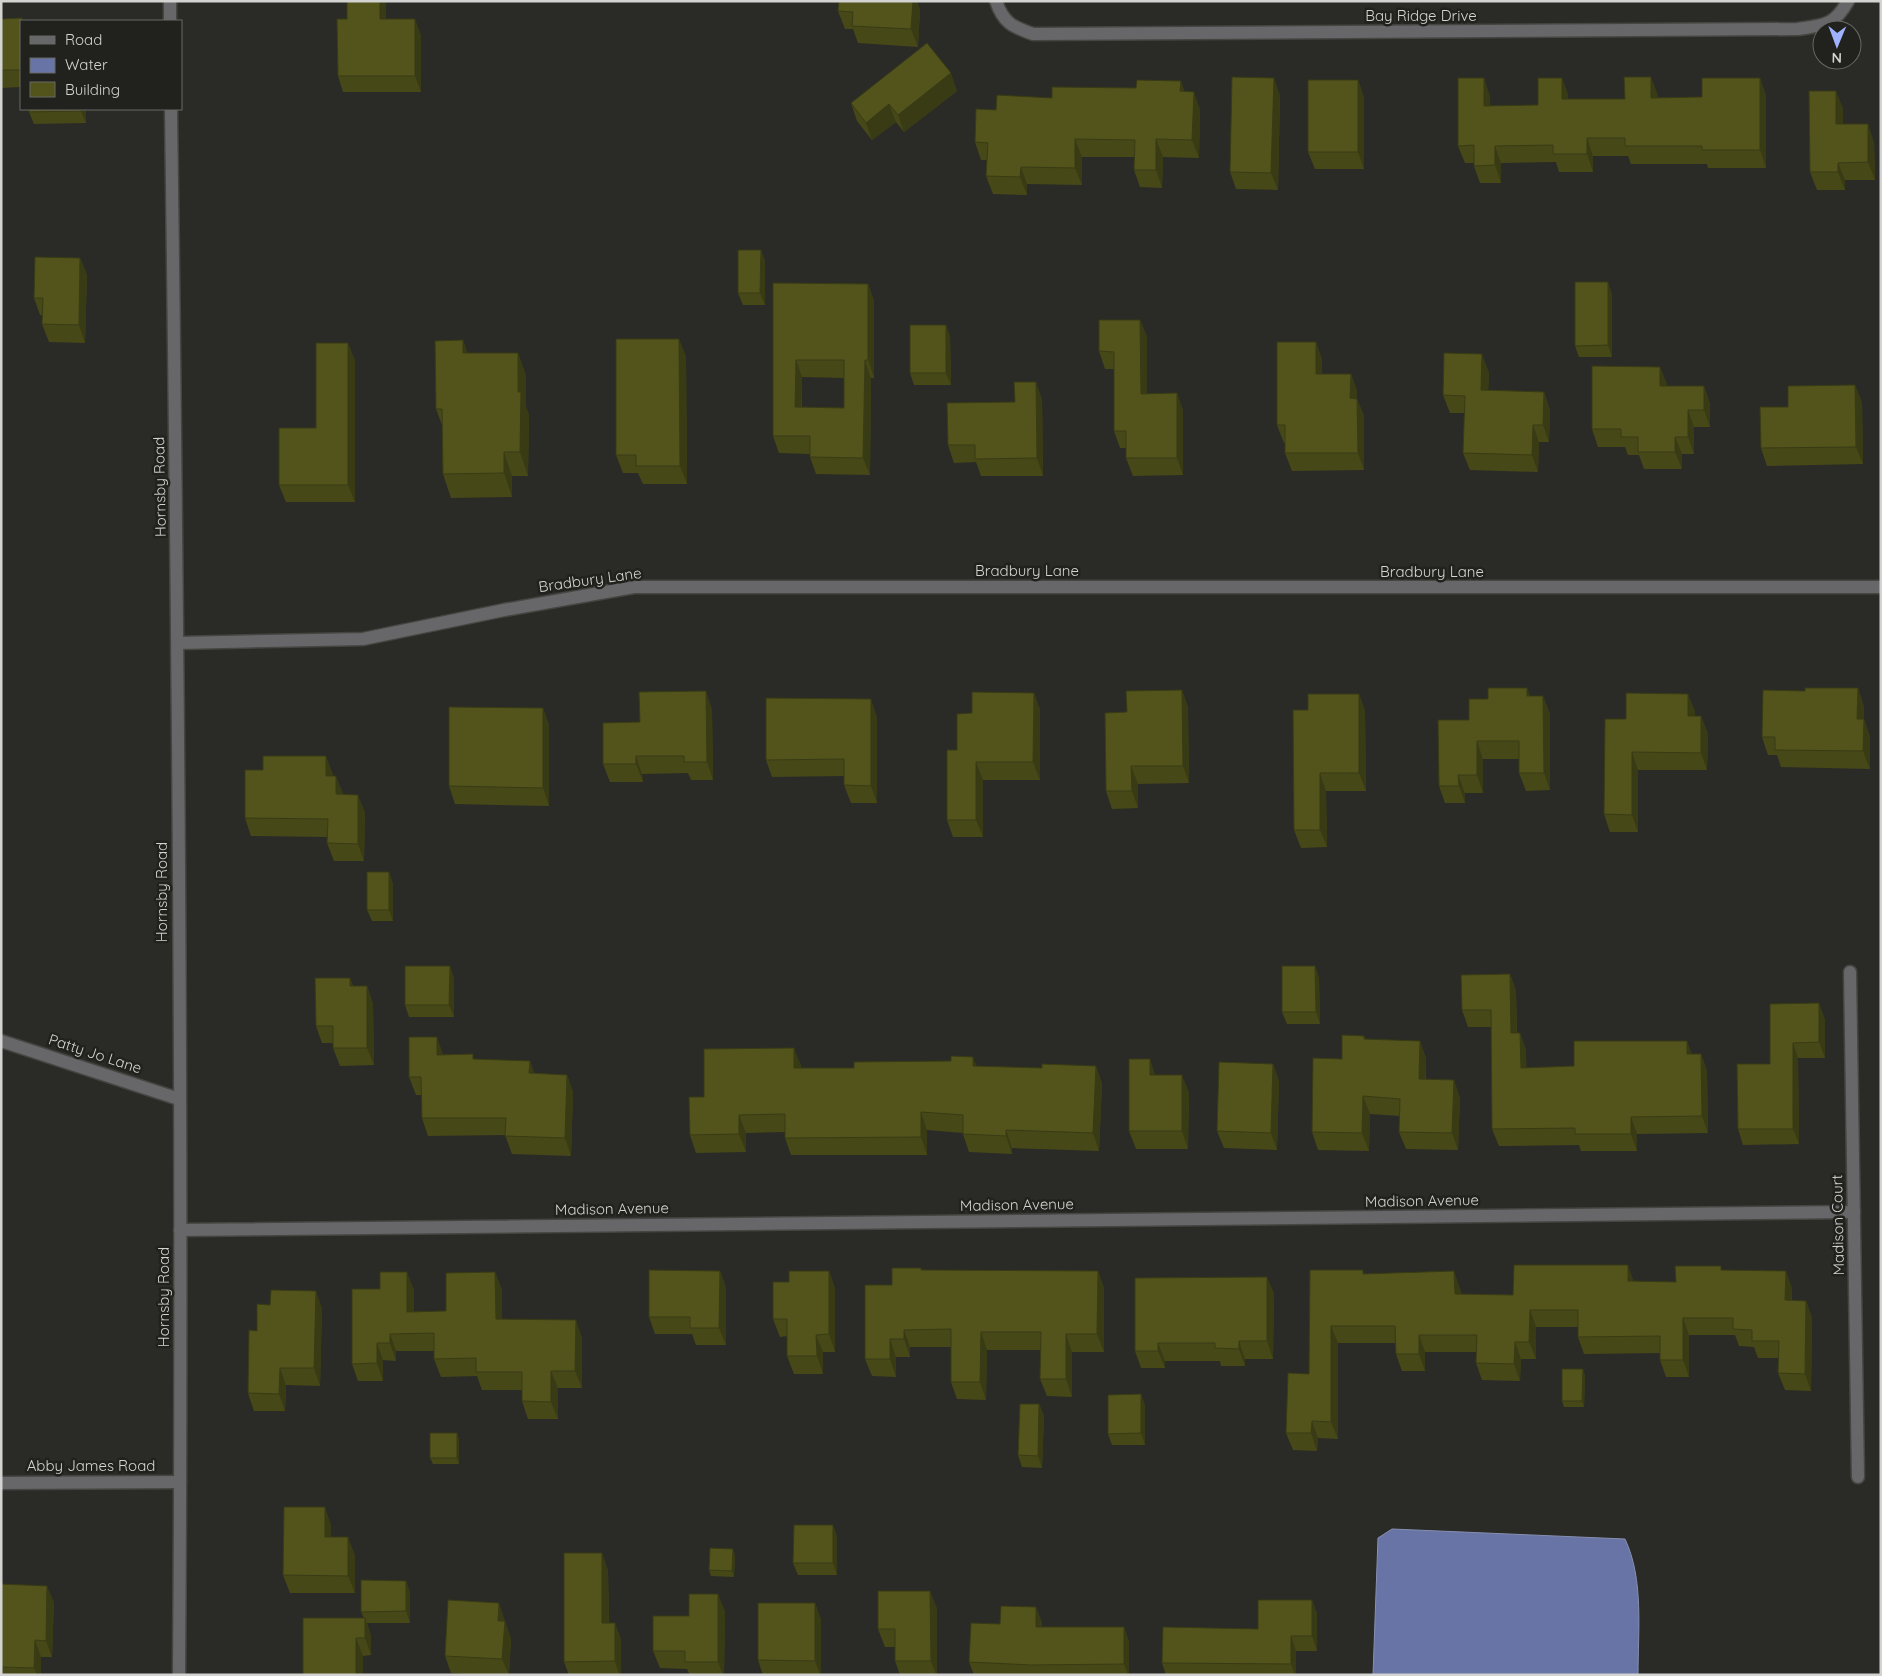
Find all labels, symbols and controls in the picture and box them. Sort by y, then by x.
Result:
street label: Bay Ridge Drive [1365,6,1477,25]
legend [20,20,182,110]
north arrow [1812,20,1862,70]
text: Road [65,30,102,49]
text: N [1831,49,1842,67]
text: Water [65,55,108,74]
text: Building [65,80,120,99]
street label: Hornsby Road [149,437,170,537]
street label: Bradbury Lane [975,561,1079,580]
street label: Bradbury Lane [1380,562,1484,581]
street label: Bradbury Lane [537,563,643,596]
street label: Hornsby Road [152,842,171,942]
street label: Patty Jo Lane [46,1030,144,1078]
street label: Madison Court [1827,1174,1848,1276]
street label: Madison Avenue [1365,1190,1479,1211]
street label: Madison Avenue [960,1194,1074,1215]
street label: Madison Avenue [555,1198,669,1219]
street label: Hornsby Road [154,1247,173,1347]
street label: Abby James Road [27,1456,155,1475]

